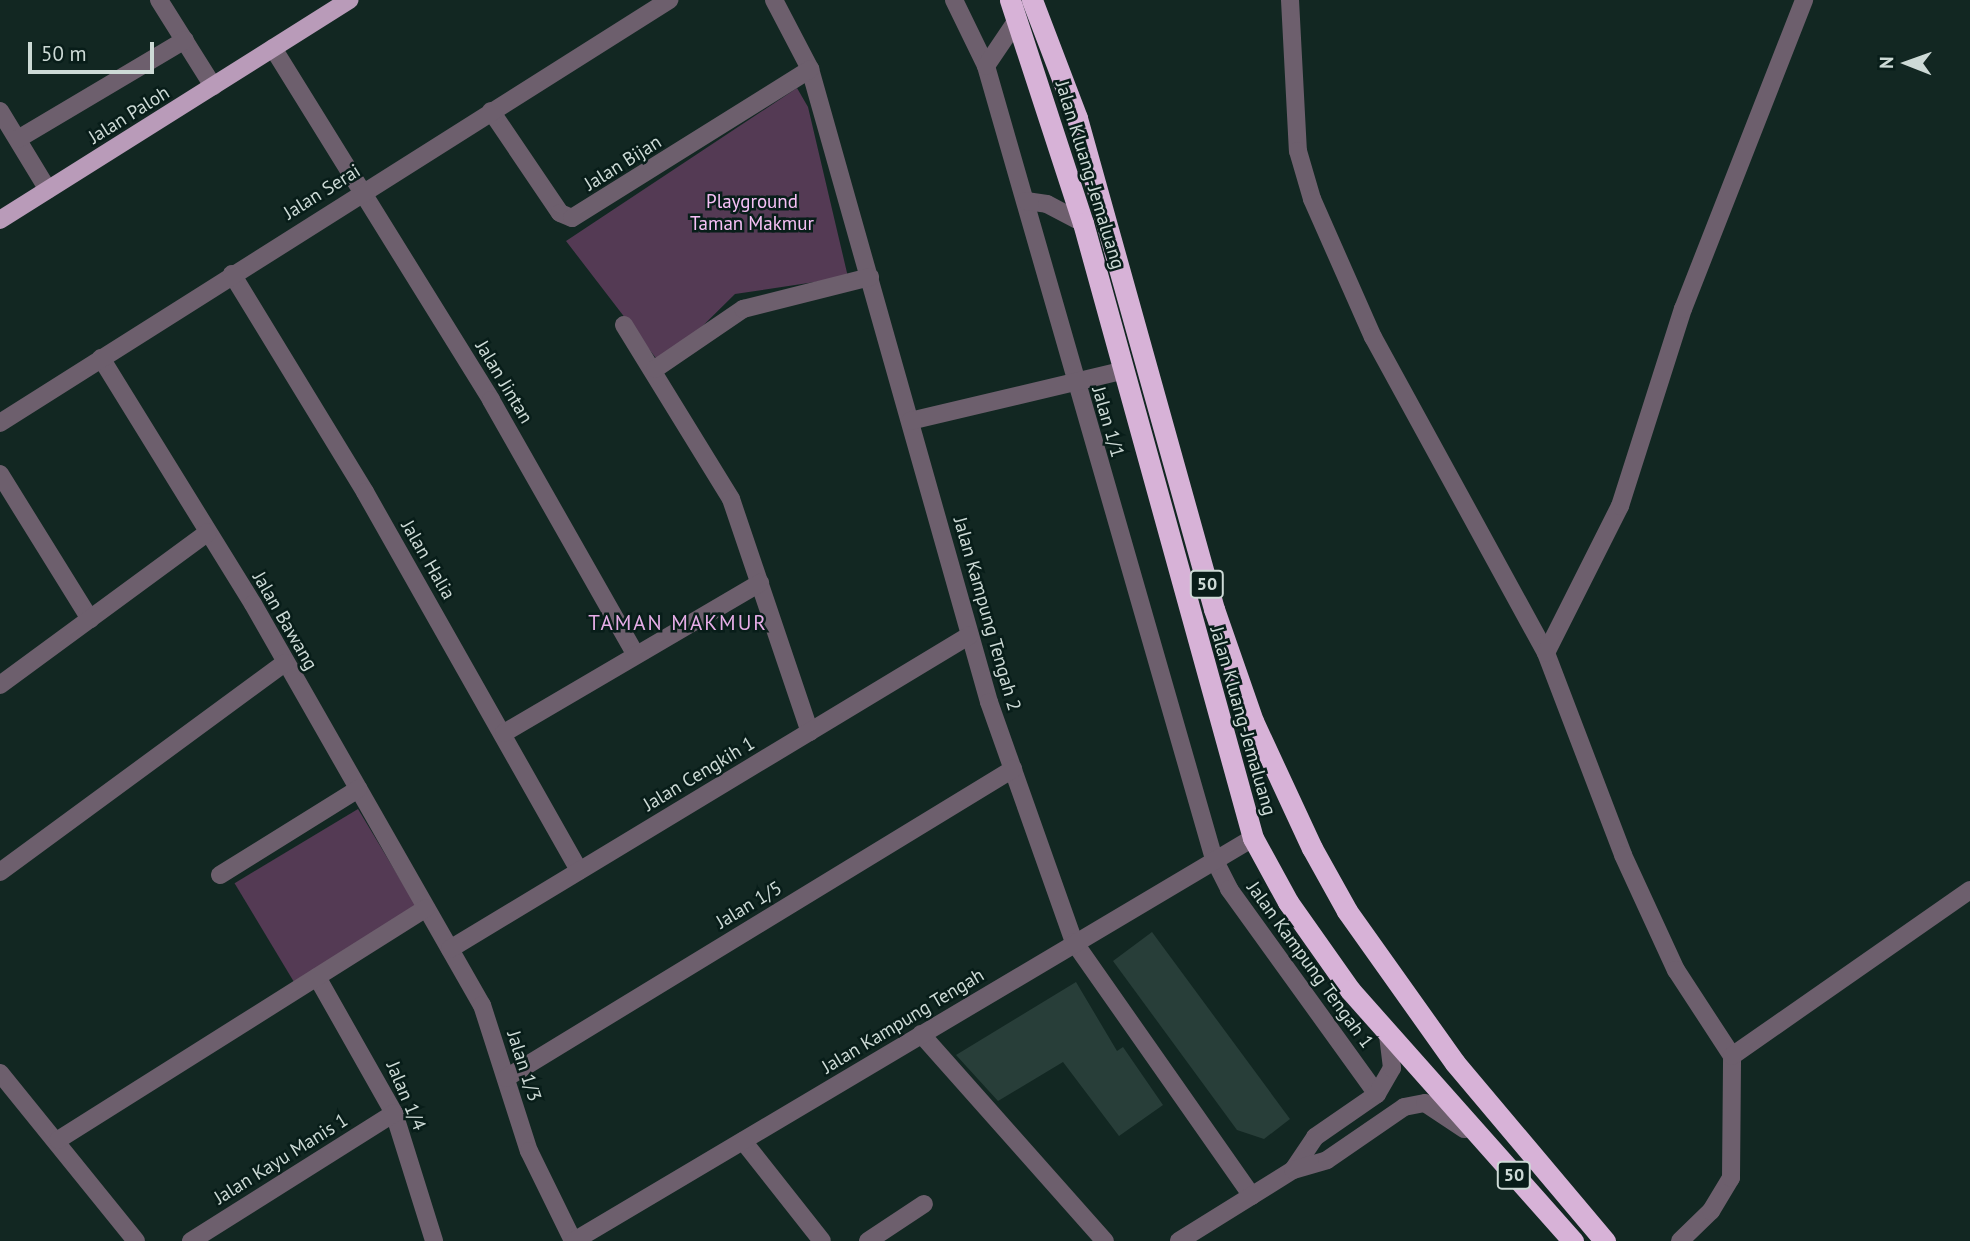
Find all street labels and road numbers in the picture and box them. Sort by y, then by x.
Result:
street label: Jalan Kluang-Jemaluang [1051,78,1129,272]
street label: Jalan Paloh [84,81,174,149]
street label: Jalan Bijan [580,130,666,196]
street label: Jalan Serai [279,160,365,224]
street label: Jalan Jintan [470,336,538,428]
street label: Jalan 1/1 [1087,384,1129,460]
street label: Jalan Kampung Tengah 2 [948,514,1026,714]
street label: Jalan Halia [396,516,460,604]
street label: Jalan Bawang [248,568,322,674]
road number: 50 [1190,570,1224,598]
street label: Jalan Kluang-Jemaluang [1205,624,1281,818]
street label: Jalan Cengkih 1 [639,732,759,816]
street label: Jalan 1/5 [712,876,786,934]
street label: Jalan Kampung Tengah 1 [1242,877,1378,1053]
street label: Jalan Kampung Tengah [818,963,988,1079]
street label: Jalan 1/3 [502,1028,546,1104]
street label: Jalan 1/4 [381,1058,431,1134]
street label: Jalan Kayu Manis 1 [210,1109,352,1209]
road number: 50 [1496,1160,1532,1190]

